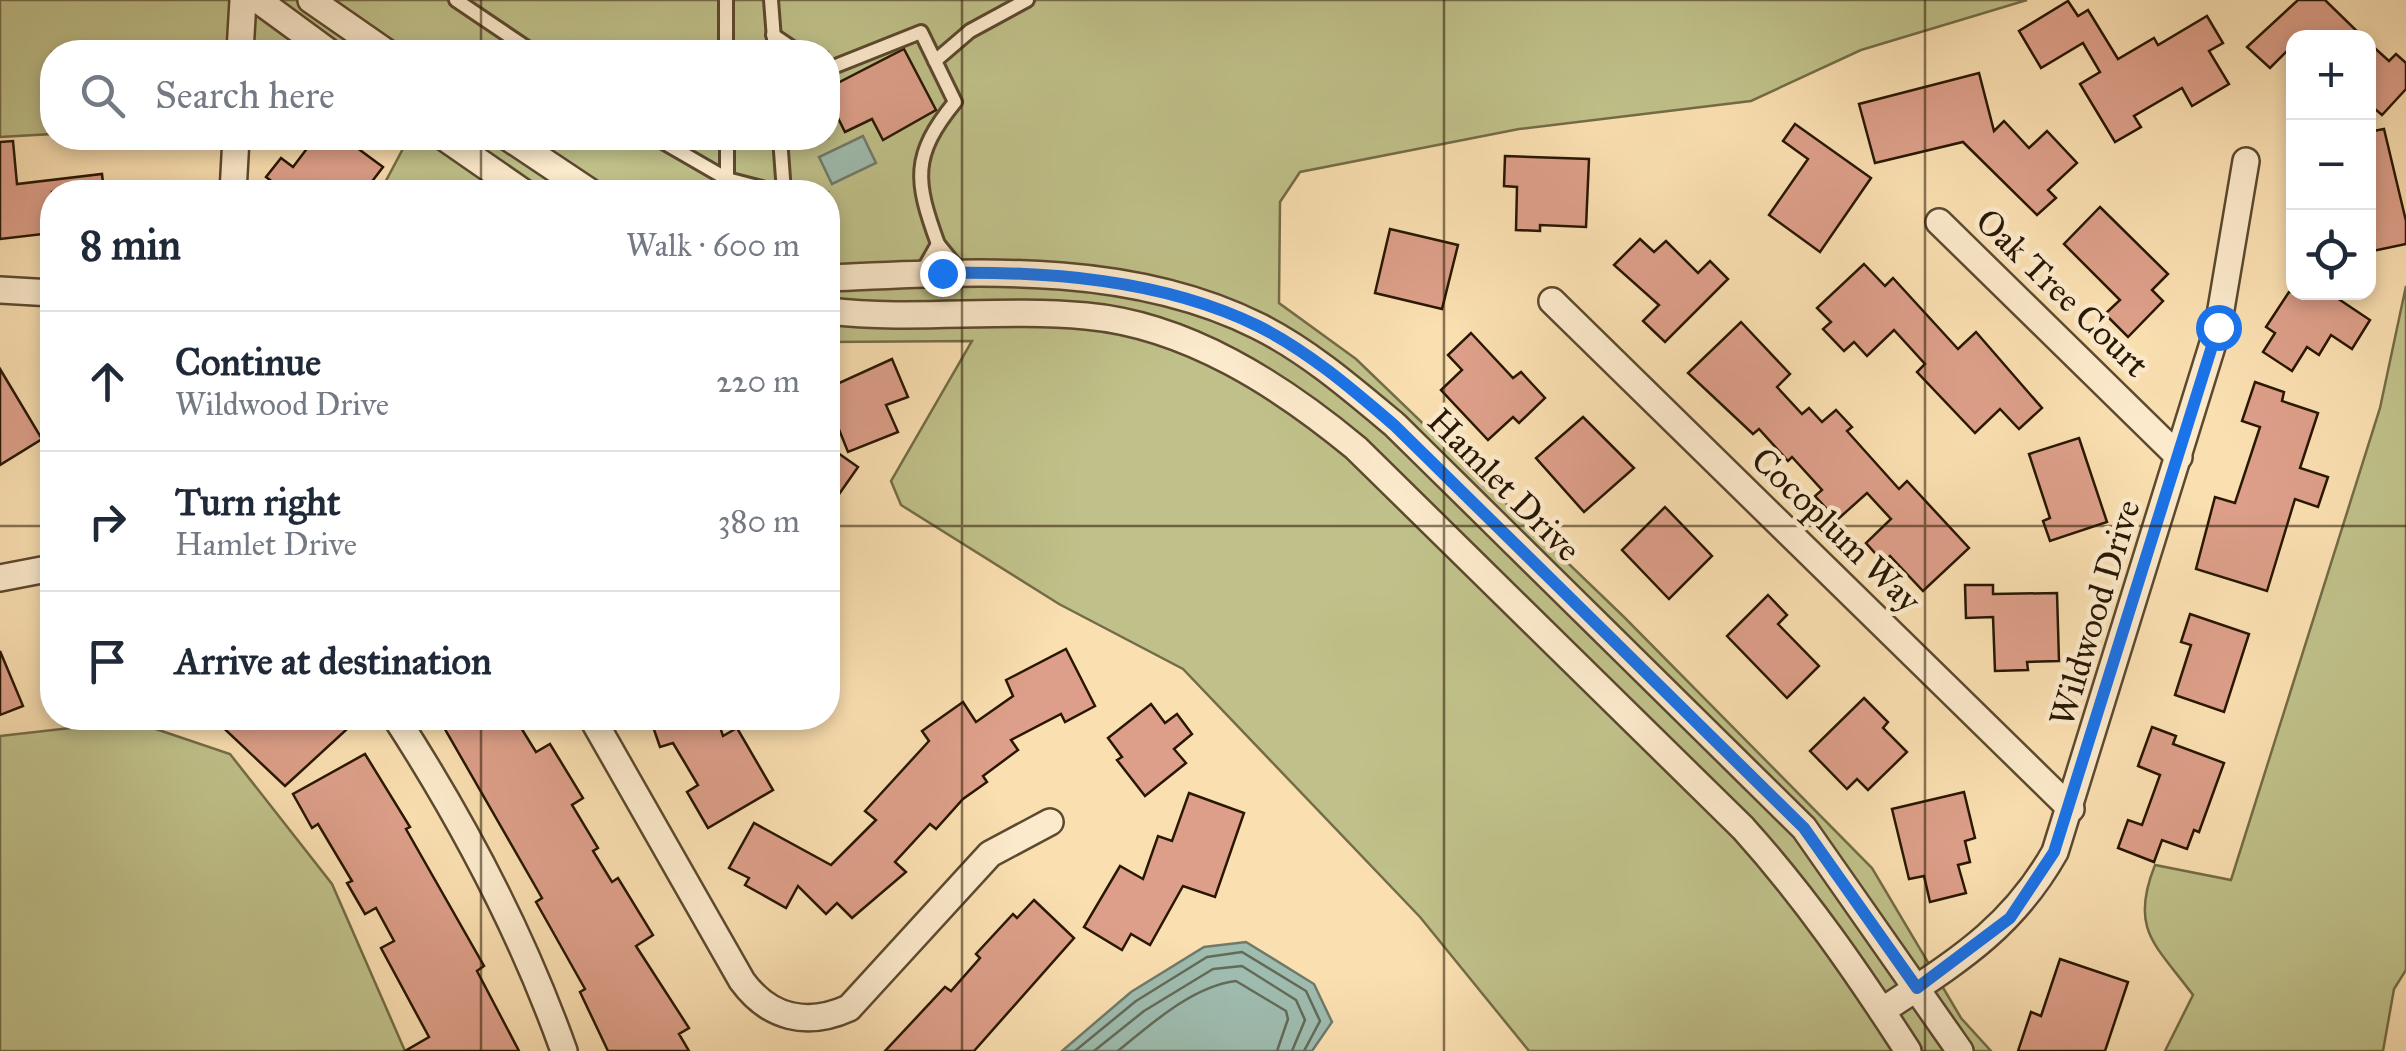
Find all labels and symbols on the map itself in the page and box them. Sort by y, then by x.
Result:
street label: Oak Tree Court [1967,200,2157,386]
route end [920,251,966,297]
route start [2196,305,2242,351]
street label: Hamlet Drive [1418,399,1590,571]
street label: Cocoplum Way [1742,438,1930,622]
street label: Wildwood Drive [2040,495,2150,731]

